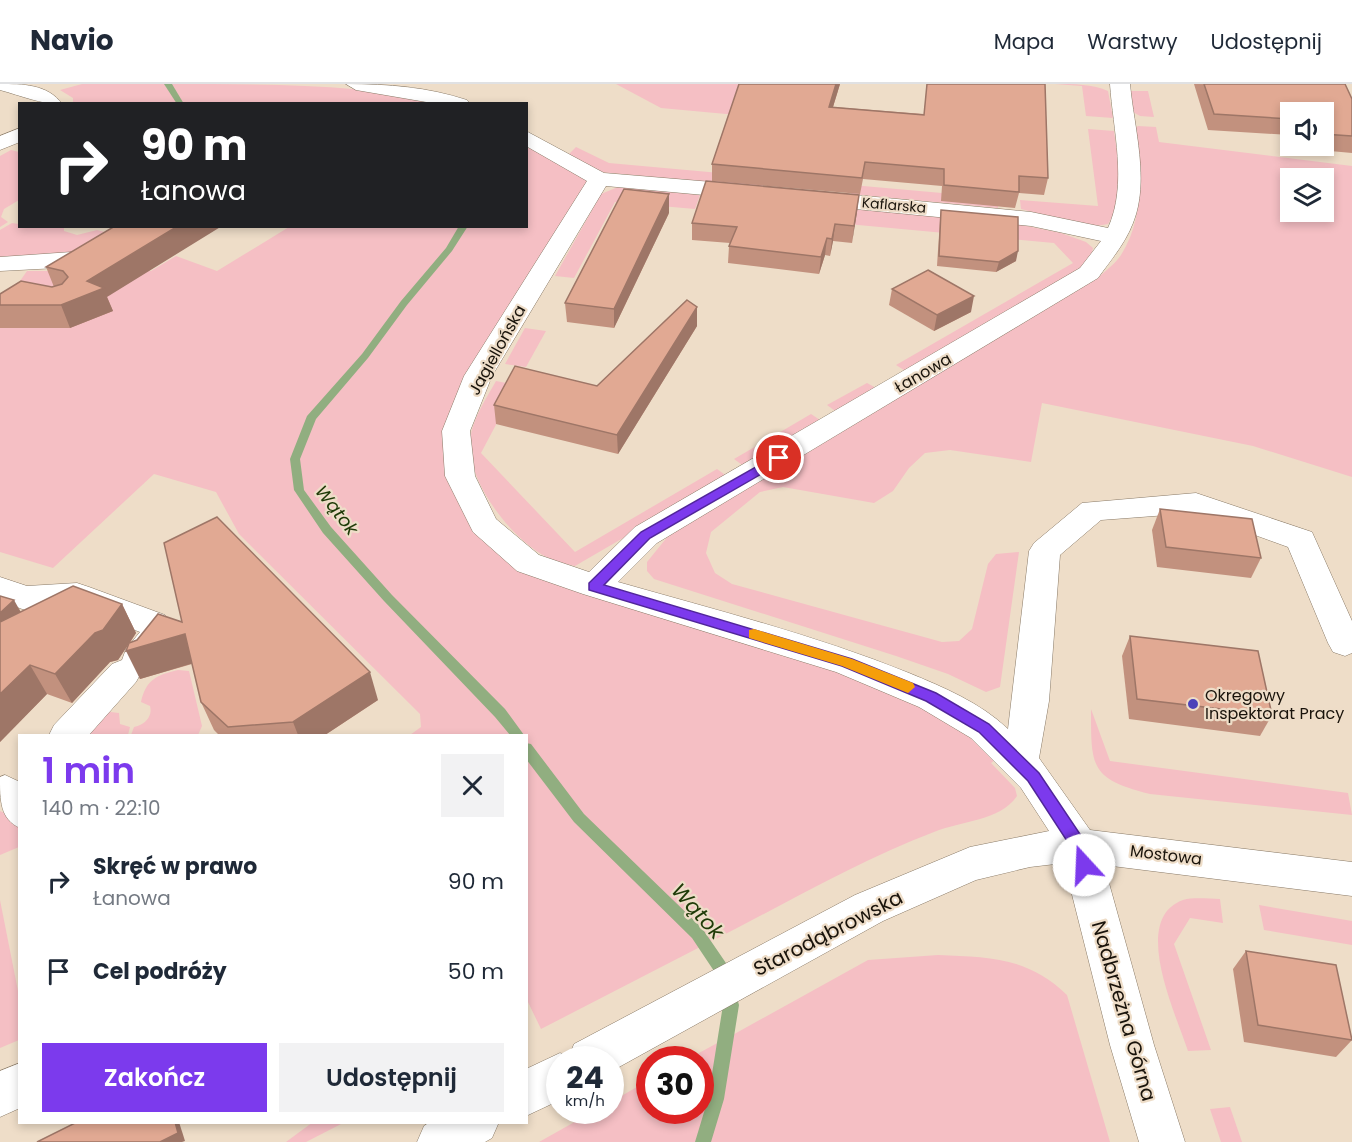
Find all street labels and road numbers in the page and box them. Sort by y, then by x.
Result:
street label: Kaflarska [861,192,927,218]
street label: Jagiellońska [463,301,531,399]
street label: Łanowa [890,347,956,399]
street label: Mostowa [1129,839,1203,871]
street label: Starodąbrowska [748,883,908,983]
street label: Nadbrzeżna Górna [1085,918,1163,1104]

